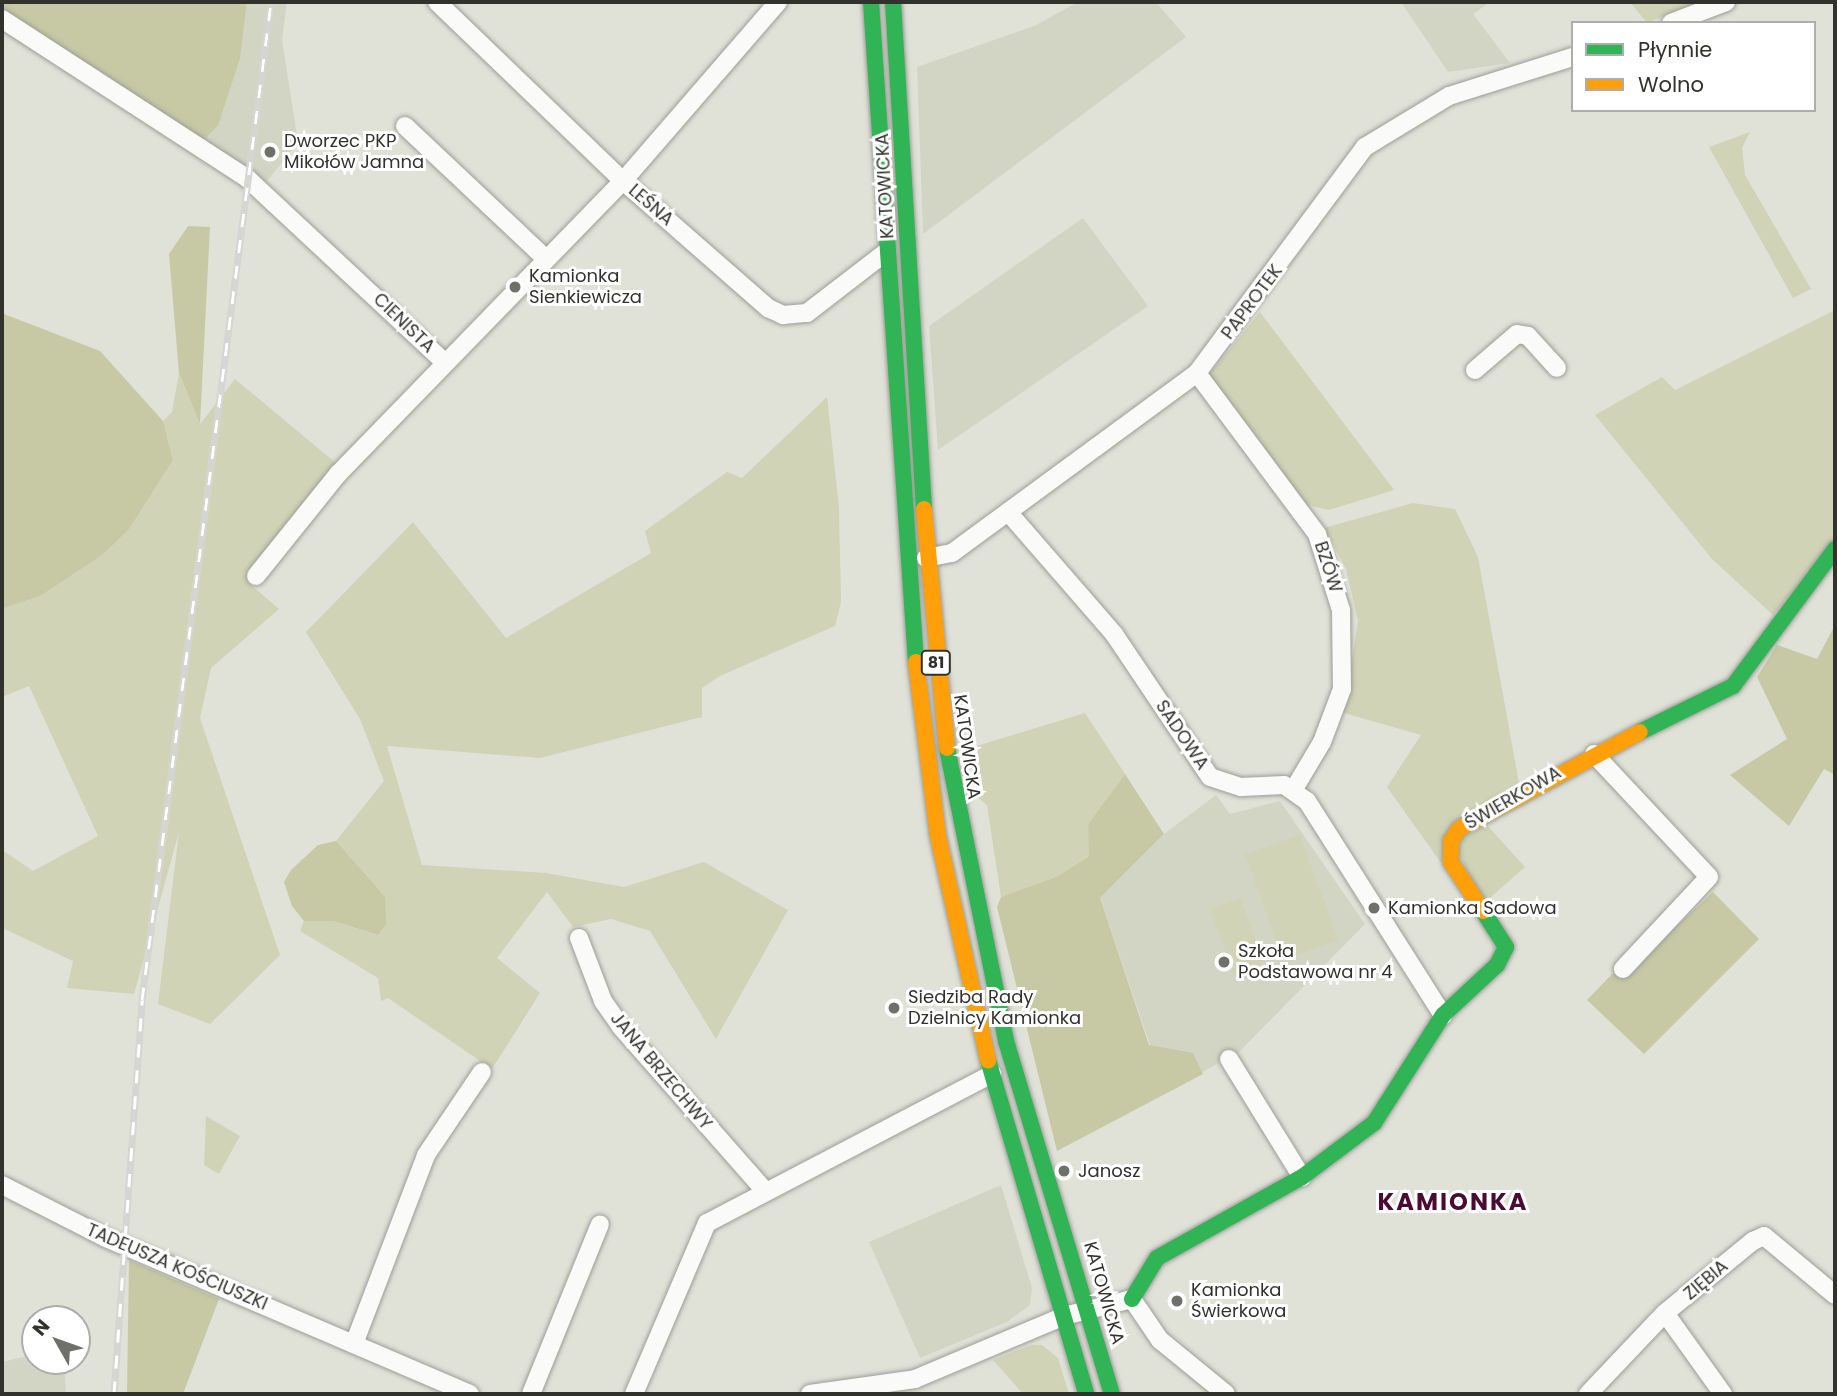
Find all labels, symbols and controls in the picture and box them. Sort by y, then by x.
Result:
legend [1571,21,1816,112]
text: Płynnie [1638,35,1712,64]
text: Wolno [1638,70,1704,99]
place label: Dworzec PKP Mikołów Jamna [284,131,424,174]
street label: KATOWICKA [871,133,899,239]
marker: Dworzec PKP Mikołów Jamna [262,144,278,160]
street label: LEŚNA [624,180,678,230]
street label: PAPROTEK [1217,260,1287,344]
place label: Kamionka Sienkiewicza [529,266,642,308]
marker: Kamionka Sienkiewicza [507,279,523,295]
street label: CIENISTA [369,288,439,358]
street label: BZÓW [1310,539,1346,595]
road number: 81 [920,650,952,676]
street label: KATOWICKA [949,693,985,801]
street label: SADOWA [1151,696,1213,774]
street label: ŚWIERKOWA [1461,762,1565,834]
place label: Kamionka Sadowa [1388,897,1557,919]
marker: Kamionka Sadowa [1366,900,1382,916]
place label: Szkoła Podstawowa nr 4 [1238,941,1393,984]
marker: Szkoła Podstawowa nr 4 [1216,954,1232,970]
place label: Siedziba Rady Dzielnicy Kamionka [908,987,1081,1030]
marker: Siedziba Rady Dzielnicy Kamionka [886,1000,902,1016]
street label: JANA BRZECHWY [606,1008,716,1134]
place label: Janosz [1078,1160,1140,1182]
marker: Janosz [1056,1163,1072,1179]
district label: KAMIONKA [1379,1188,1527,1216]
street label: TADEUSZA KOŚCIUSZKI [83,1219,271,1315]
street label: KATOWICKA [1079,1239,1129,1347]
street label: ZIĘBIA [1680,1255,1732,1305]
place label: Kamionka Świerkowa [1191,1280,1286,1322]
marker: Kamionka Świerkowa [1169,1293,1185,1309]
north arrow [21,1305,91,1375]
text: N [26,1313,56,1342]

